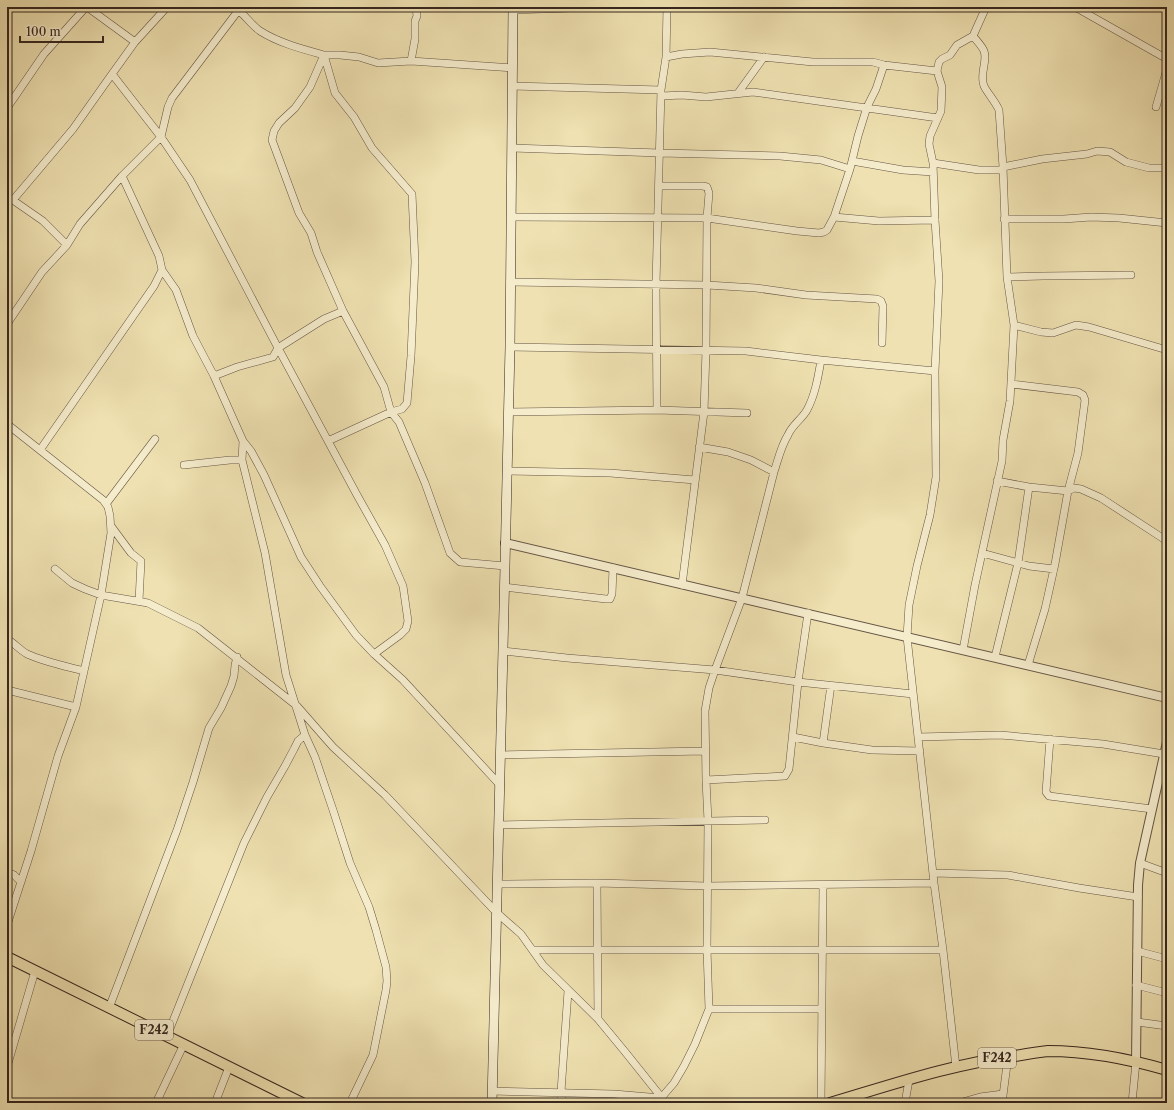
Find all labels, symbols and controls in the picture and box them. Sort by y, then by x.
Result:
scale bar [20,18,103,44]
text: 100 m [26,24,61,39]
road number: F242 [135,1020,173,1040]
road number: F242 [978,1048,1016,1068]

